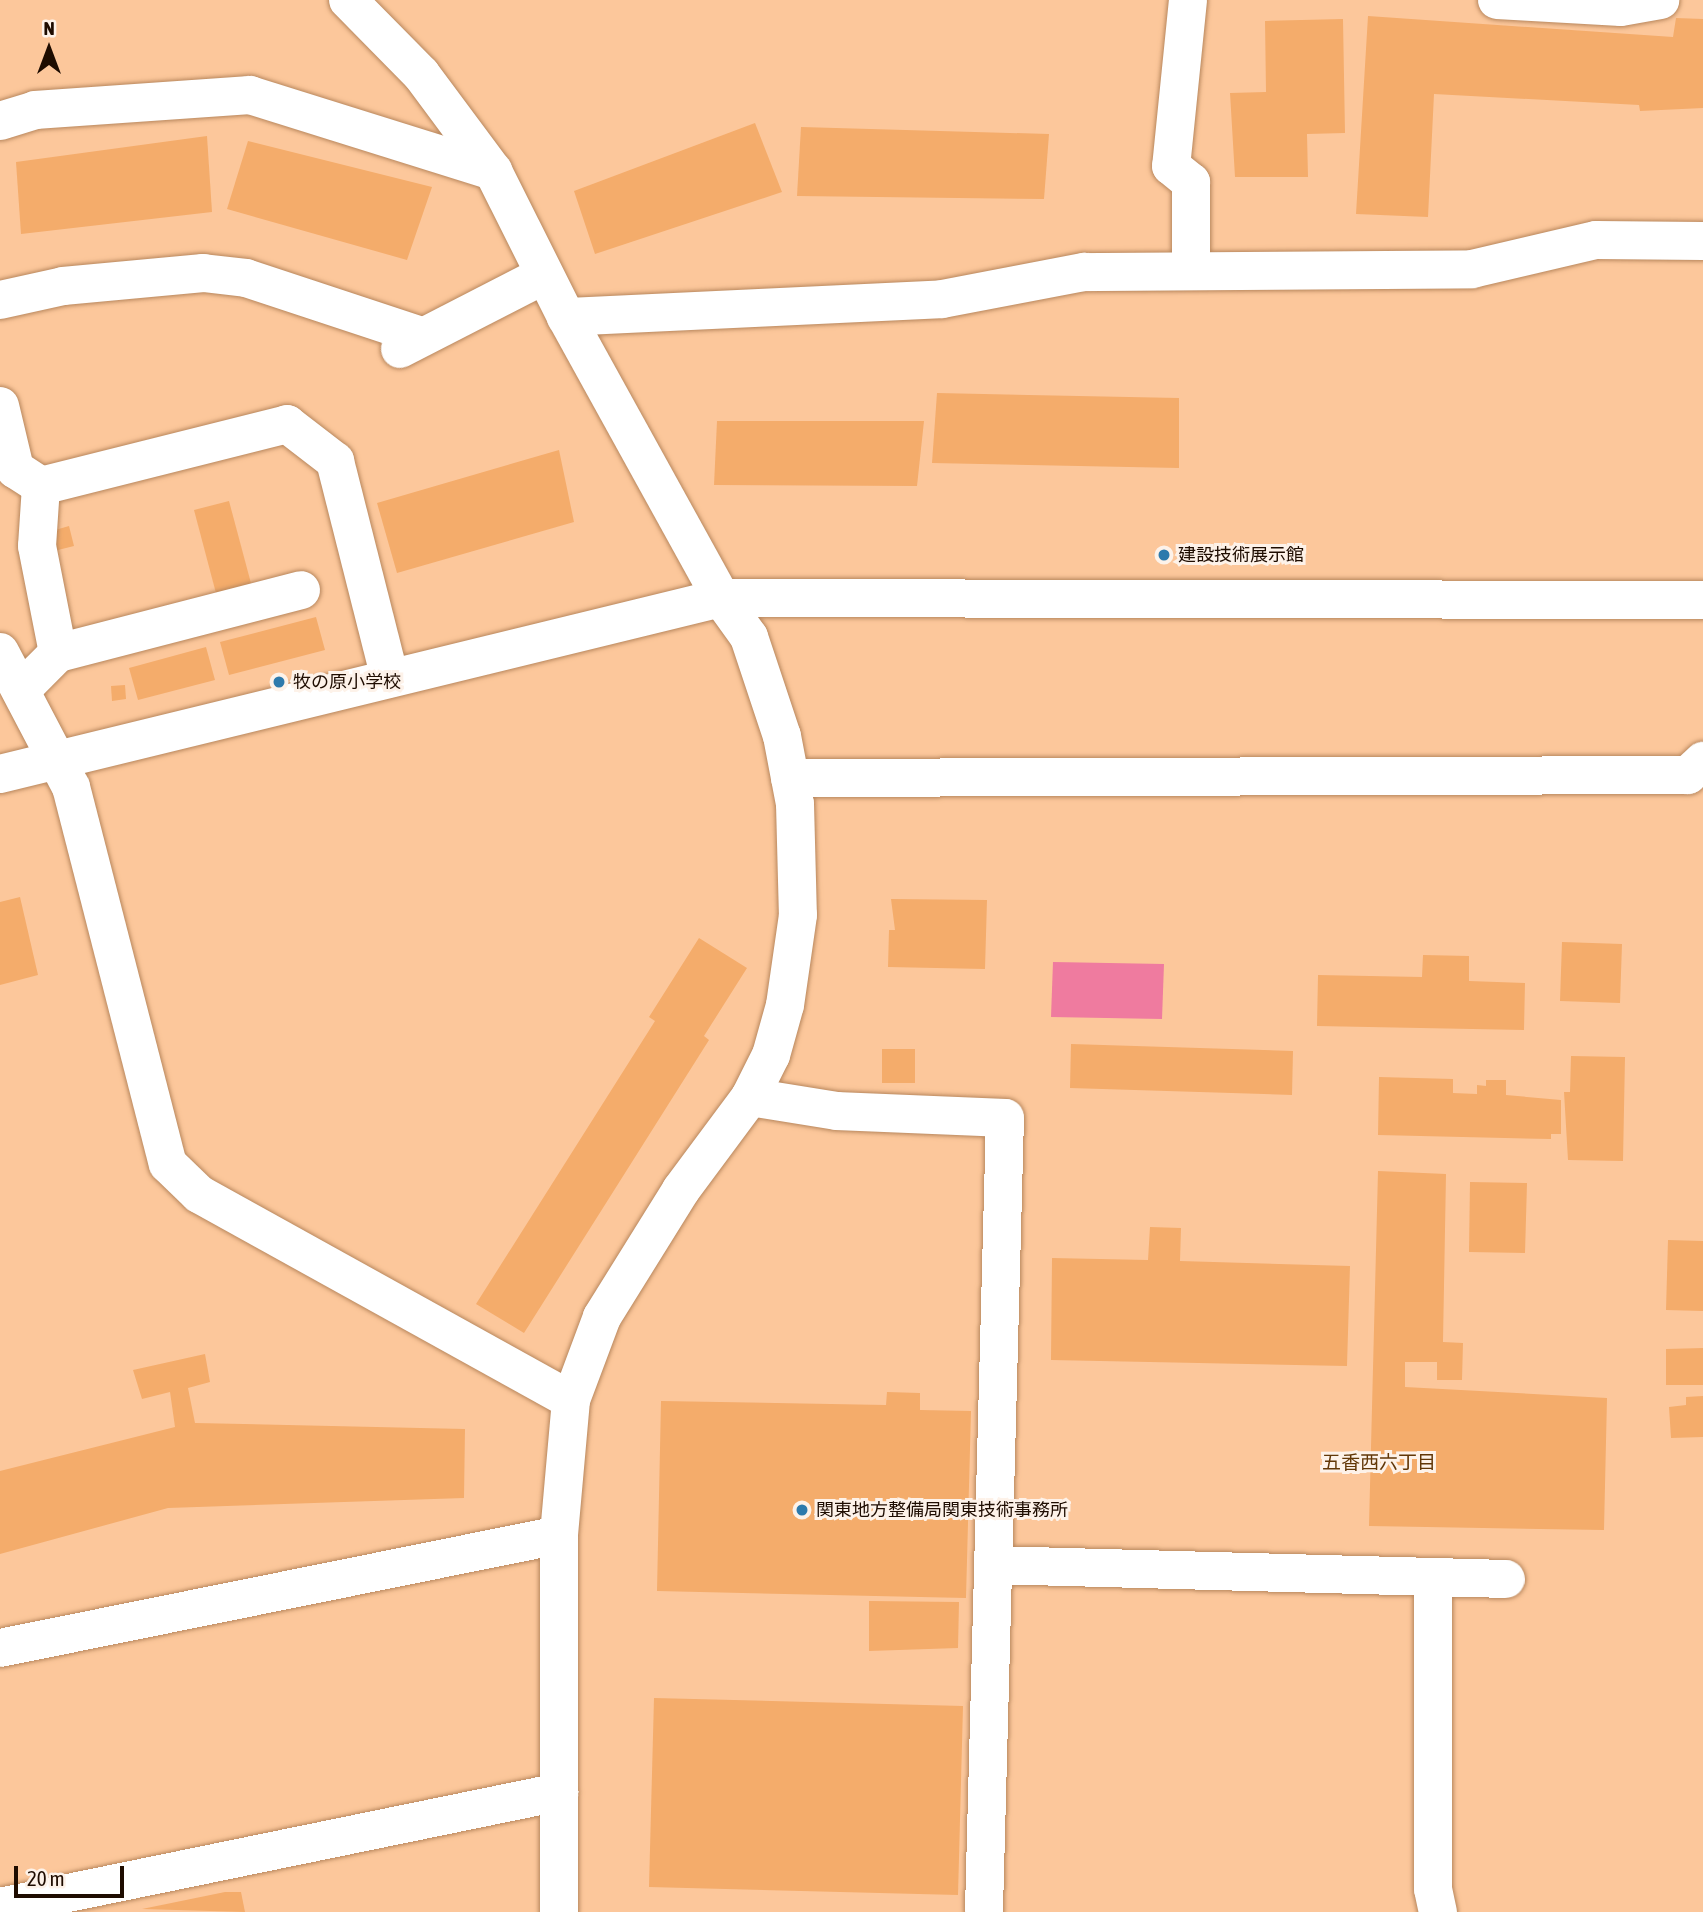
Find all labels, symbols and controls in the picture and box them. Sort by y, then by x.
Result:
north arrow [14,14,84,84]
text: N [43,17,55,39]
place label: 建設技術展示館 [1178,544,1304,566]
marker: 建設技術展示館 [1156,547,1172,563]
place label: 牧の原小学校 [293,671,401,693]
marker: 牧の原小学校 [271,674,287,690]
district label: 五香西六丁目 [1322,1452,1436,1474]
place label: 関東地方整備局関東技術事務所 [816,1499,1068,1521]
marker: 関東地方整備局関東技術事務所 [794,1502,810,1518]
scale bar [18,1853,128,1897]
text: 20 m [27,1866,65,1890]

